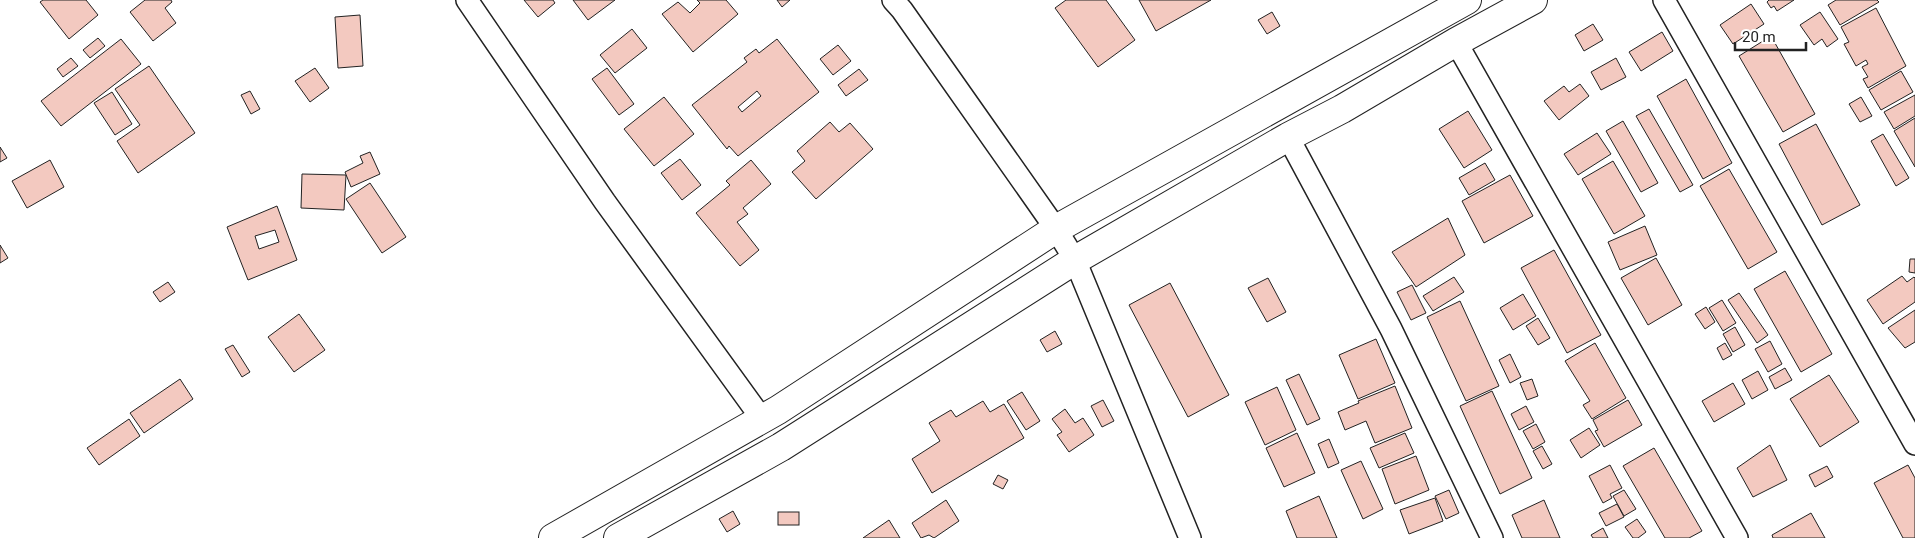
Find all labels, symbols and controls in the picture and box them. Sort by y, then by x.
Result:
scale bar [1735,20,1806,52]
text: 20 m [1742,28,1776,46]

